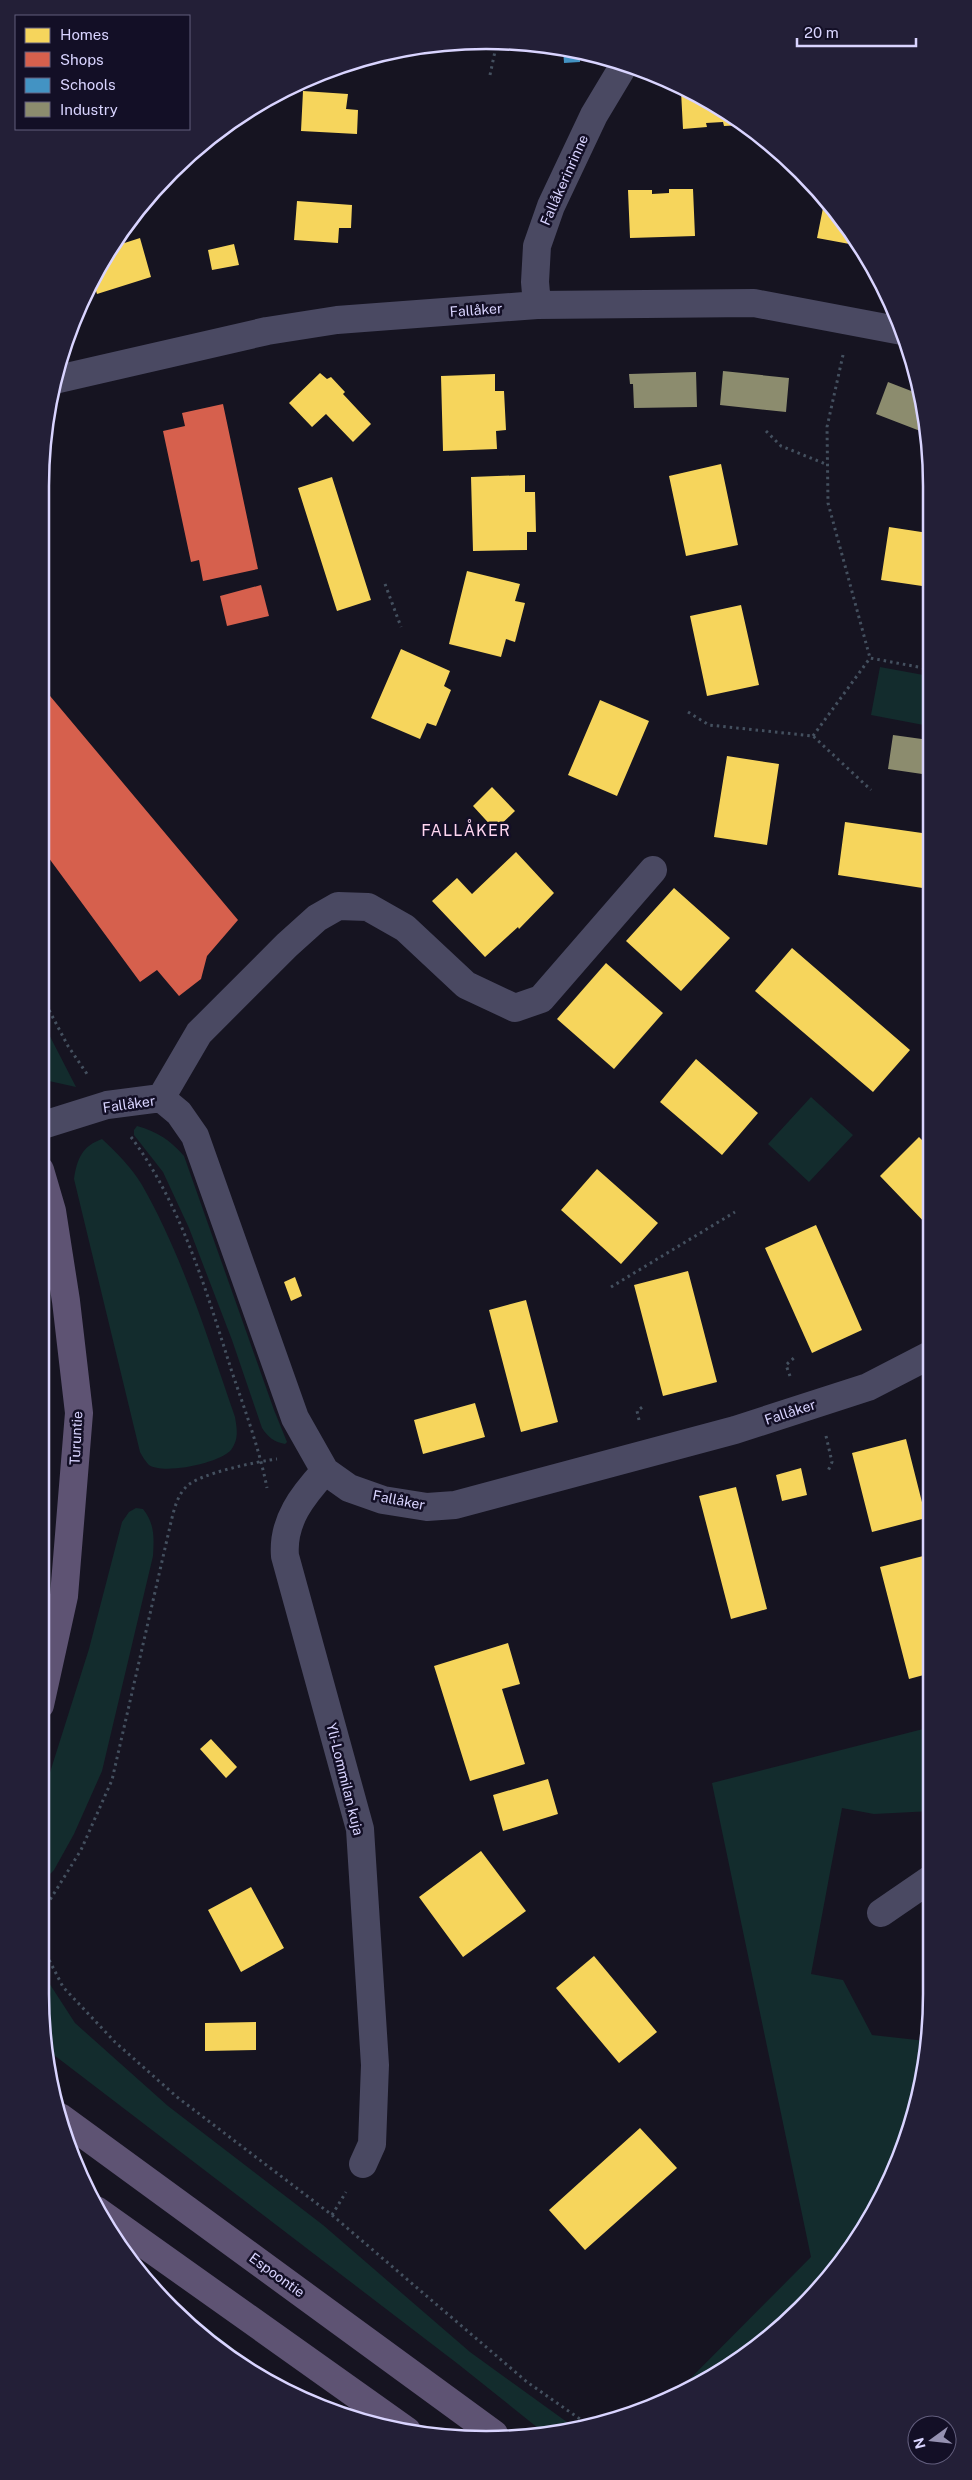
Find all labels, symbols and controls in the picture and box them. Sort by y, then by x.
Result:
legend [15,15,190,130]
scale bar [797,15,916,47]
text: 20 m [804,24,839,41]
text: Homes [60,26,109,43]
text: Shops [60,51,104,68]
text: Schools [60,76,116,93]
text: Industry [60,101,118,118]
street label: Fallåkerinrinne [537,132,591,228]
street label: Fallåker [449,300,503,320]
district label: FALLÅKER [421,819,511,840]
street label: Fallåker [102,1092,156,1116]
street label: Fallåker [762,1396,818,1428]
street label: Turuntie [67,1411,85,1465]
street label: Fallåker [372,1487,426,1513]
street label: Yli-Lommilan kuja [323,1721,367,1837]
street label: Espoontie [246,2250,308,2300]
north arrow [907,2415,957,2465]
text: N [910,2436,929,2451]

